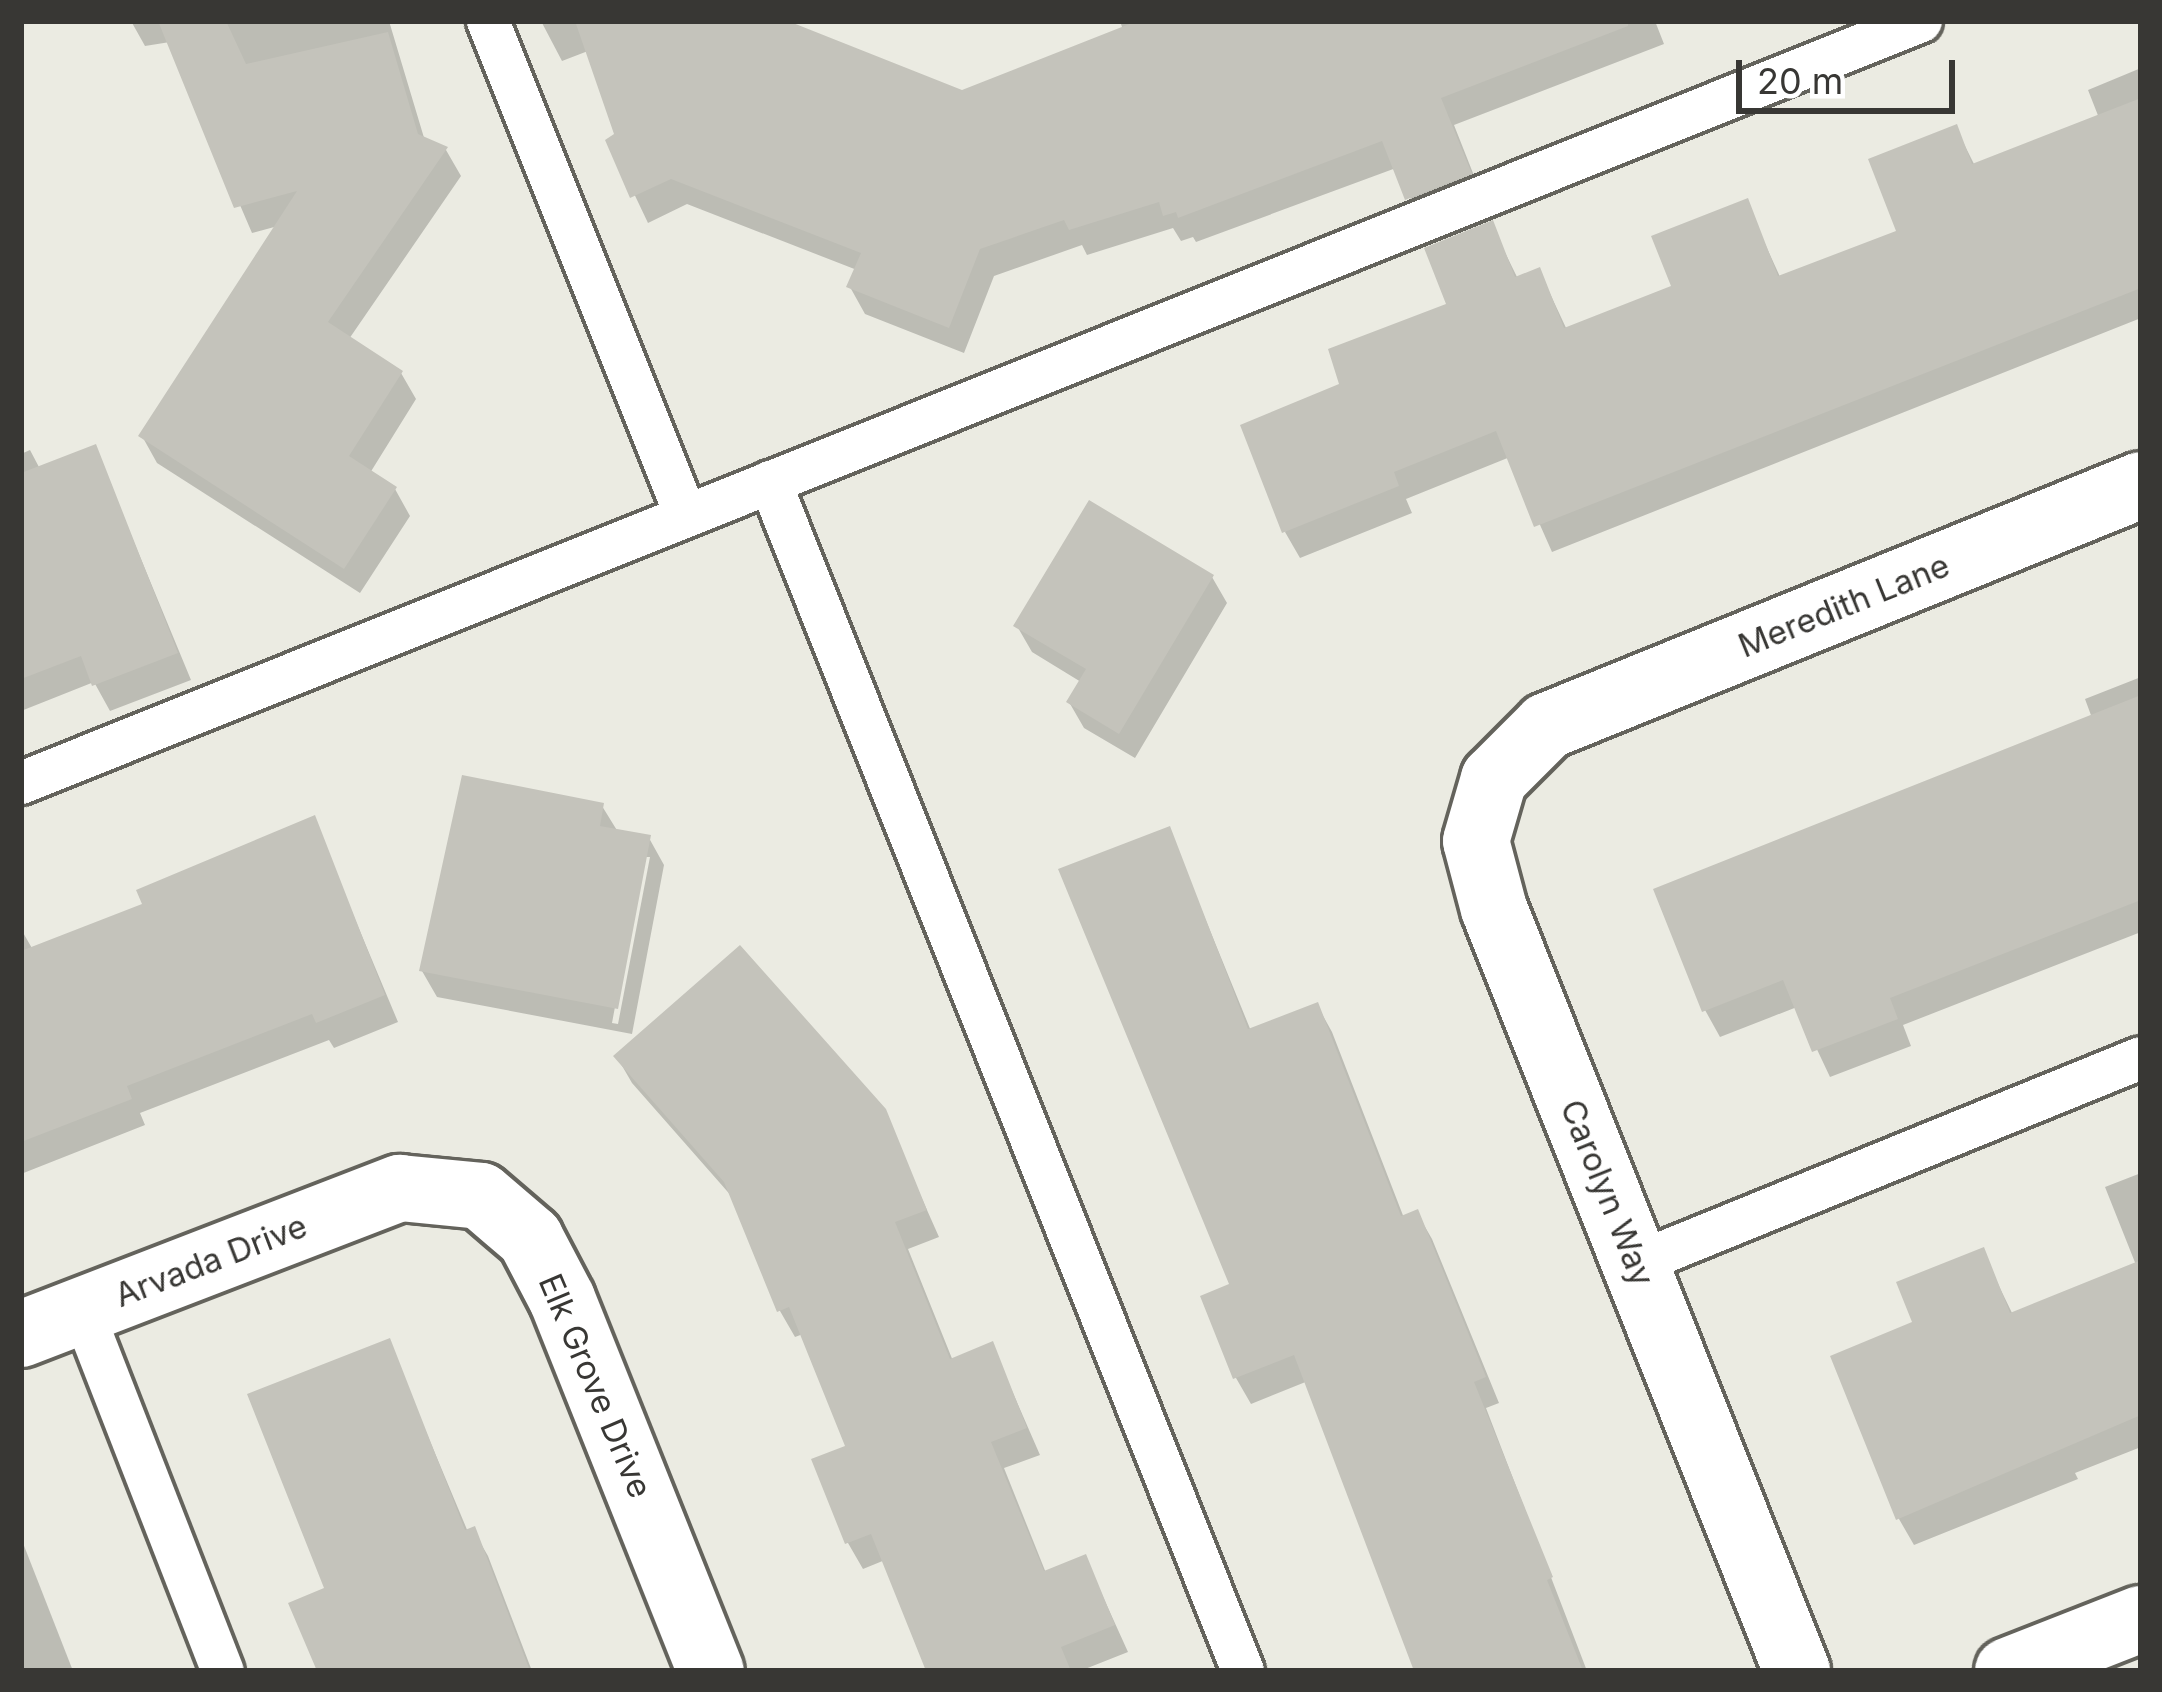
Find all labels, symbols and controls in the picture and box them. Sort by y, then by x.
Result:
scale bar [1742,36,1961,110]
text: 20 m [1757,59,1843,103]
street label: Meredith Lane [1733,546,1955,666]
street label: Carolyn Way [1552,1094,1662,1292]
street label: Arvada Drive [109,1206,313,1316]
street label: Elk Grove Drive [530,1268,660,1504]

